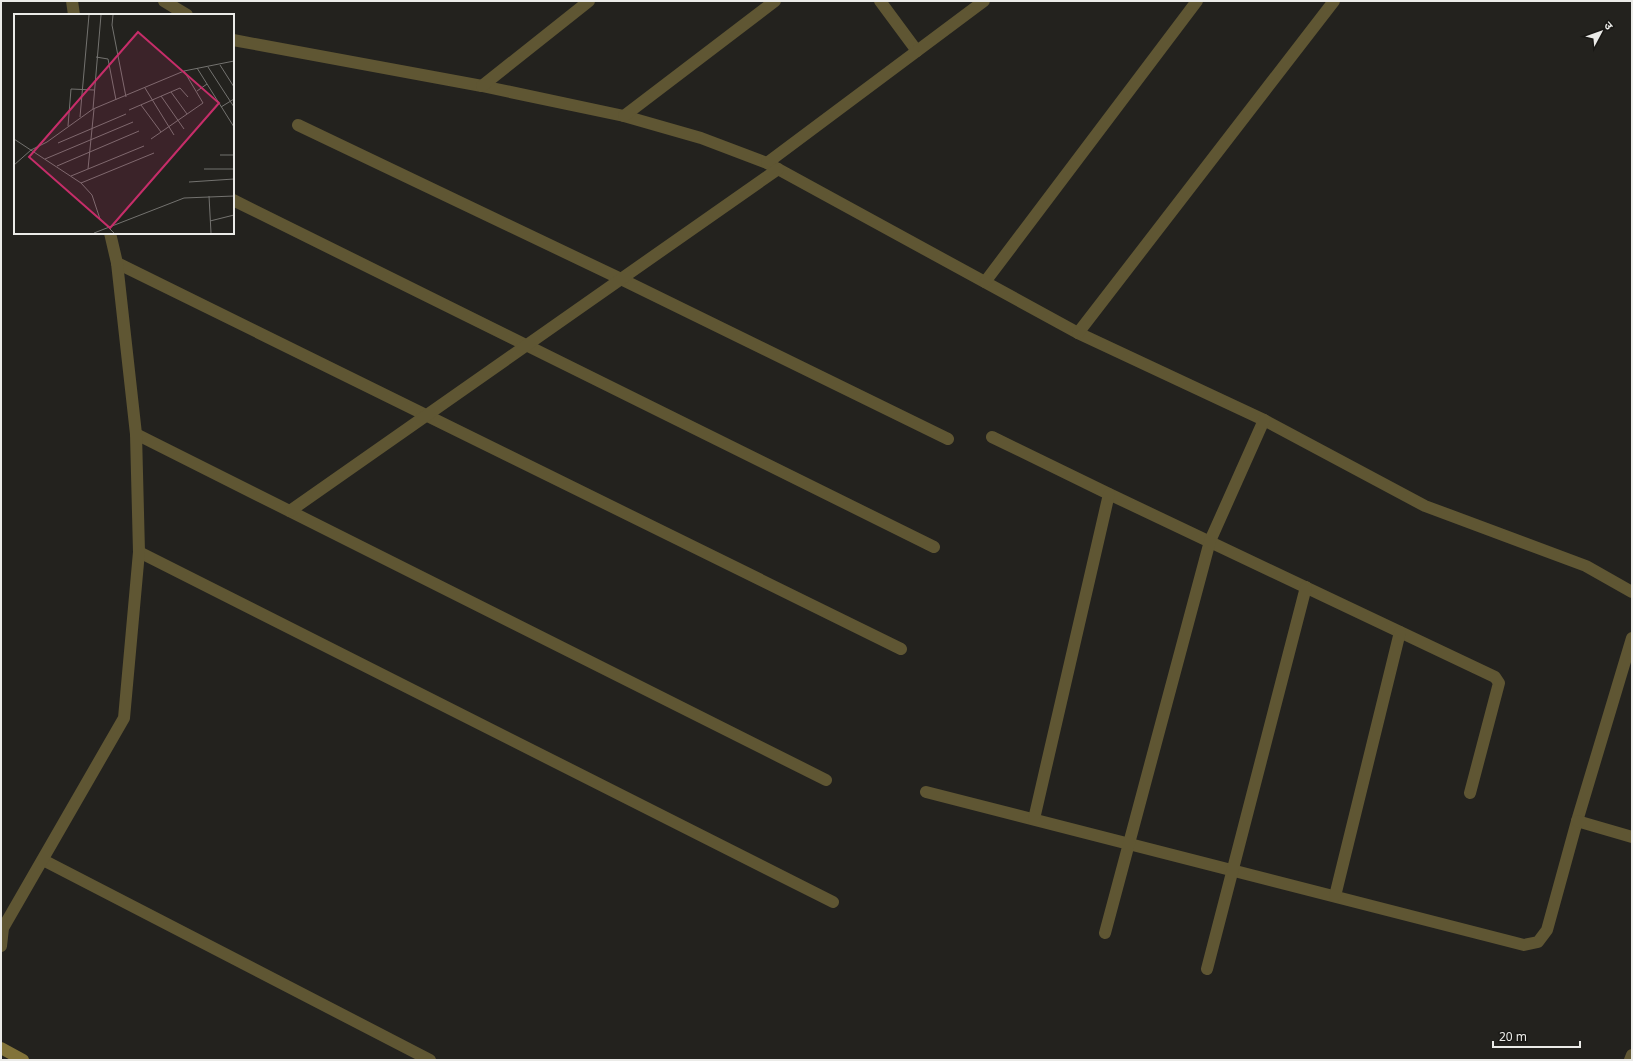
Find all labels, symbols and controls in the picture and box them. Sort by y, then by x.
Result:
north arrow [1581,12,1621,52]
inset map [14,14,234,234]
text: उ [1601,18,1617,33]
scale bar [1493,1023,1580,1049]
text: 20 m [1499,1028,1527,1045]

